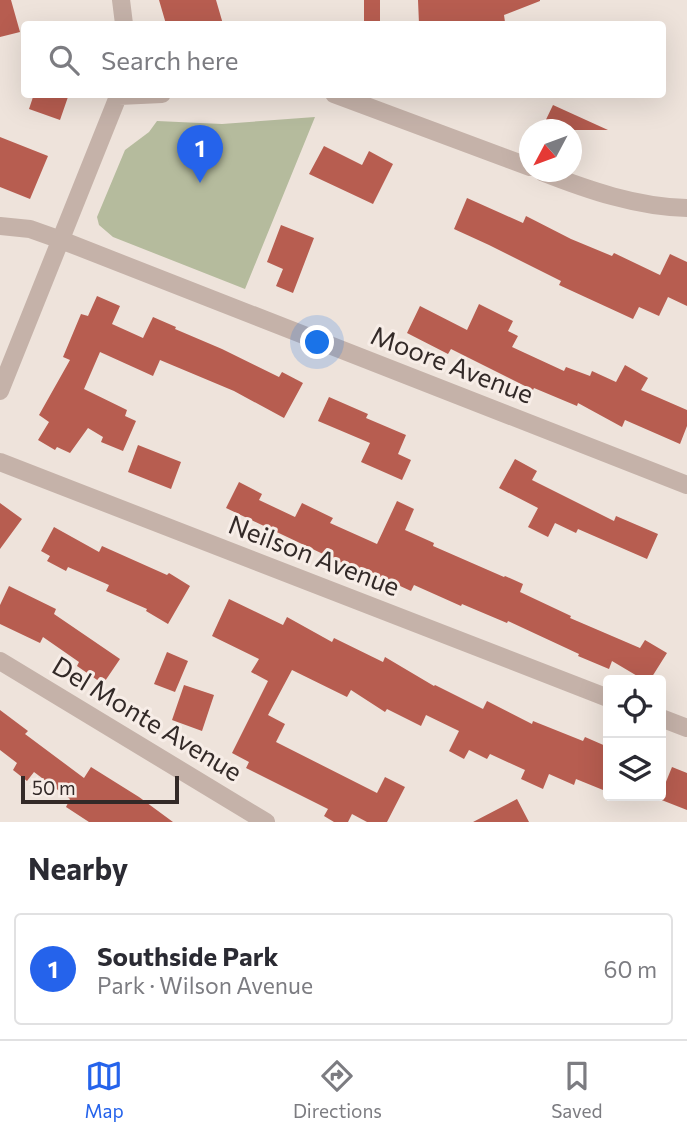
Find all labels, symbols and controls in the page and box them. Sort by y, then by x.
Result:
search box [21,21,666,98]
icon: search [45,41,83,79]
text: Search here [101,44,239,75]
north arrow [519,119,582,182]
pin: 1 [177,125,223,183]
street label: Moore Avenue [367,318,538,409]
your location [300,325,334,359]
street label: Neilson Avenue [225,508,404,601]
street label: Del Monte Avenue [47,649,248,787]
map controls [603,675,666,801]
button: locate [603,675,666,738]
button: layers [603,738,666,801]
scale bar [21,773,178,805]
text: 50 m [32,776,76,799]
text: Nearby [28,849,128,886]
text: Southside Park [97,940,278,971]
text: 1 [48,955,58,983]
text: 60 m [604,955,657,983]
text: Park · Wilson Avenue [97,971,313,999]
tab: Map [85,1057,124,1122]
tab: Directions [293,1057,382,1122]
tab: Saved [551,1057,602,1122]

